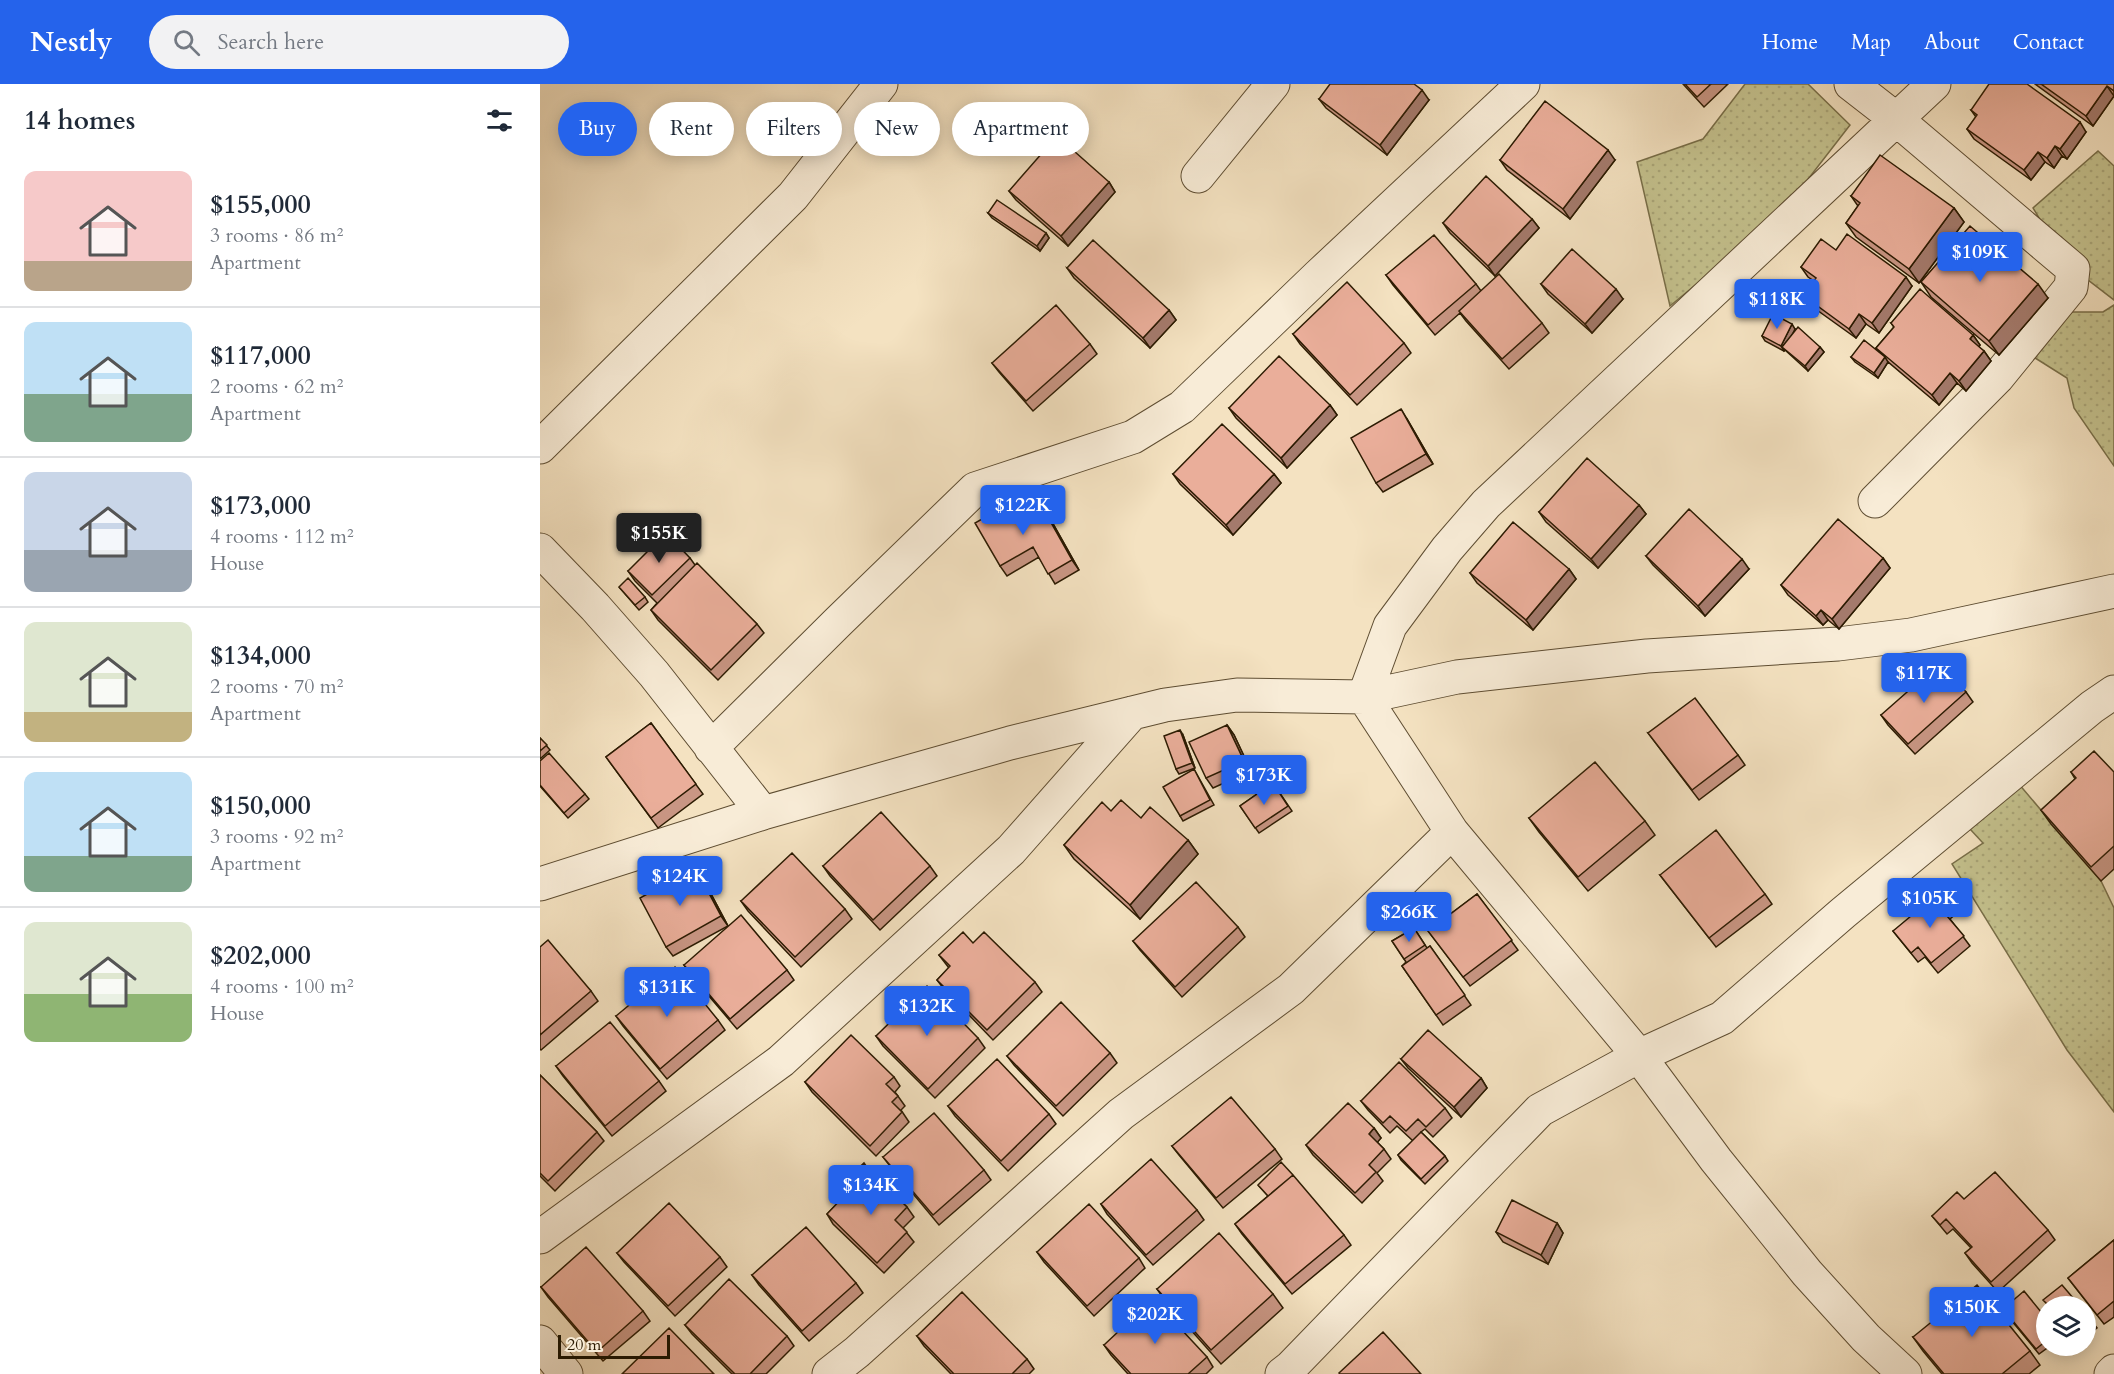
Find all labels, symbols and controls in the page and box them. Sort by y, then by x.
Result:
search box [149,15,569,69]
text: Nestly [30,23,113,61]
icon: search [170,26,203,59]
text: Search here [218,27,324,57]
text: Home [1762,28,1818,57]
text: Map [1851,28,1891,57]
text: About [1924,28,1980,57]
text: Contact [2013,28,2084,57]
chip: Buy [558,102,637,156]
chip: Rent [649,102,734,156]
chip: Filters [746,102,842,156]
chip: New [854,102,940,156]
chip: Apartment [952,102,1089,156]
text: 14 homes [24,103,135,138]
icon: filters [483,104,516,137]
text: $155,000 [210,187,311,222]
icon: home [72,195,144,267]
text: 3 rooms · 86 m² [210,222,343,249]
pin: $109K [1938,232,2022,283]
text: $109K [1951,238,2009,265]
text: Apartment [210,249,301,276]
pin: $118K [1735,279,1819,330]
text: $118K [1748,285,1806,312]
text: $117,000 [210,338,311,373]
icon: home [72,346,144,418]
text: 2 rooms · 62 m² [210,373,343,400]
text: Apartment [210,400,301,427]
pin: $122K [981,485,1065,536]
text: $173,000 [210,488,311,523]
text: $122K [994,491,1052,518]
icon: home [72,496,144,568]
pin: $155K [617,513,701,564]
text: $155K [630,519,688,546]
text: 4 rooms · 112 m² [210,523,354,550]
text: House [210,550,264,577]
text: $134,000 [210,638,311,673]
icon: home [72,646,144,718]
pin: $117K [1882,653,1966,704]
text: $117K [1895,659,1953,686]
text: 2 rooms · 70 m² [210,673,343,700]
text: Apartment [210,700,301,727]
pin: $173K [1222,755,1306,806]
text: $173K [1235,761,1293,788]
text: $150,000 [210,788,311,823]
icon: home [72,796,144,868]
text: 3 rooms · 92 m² [210,823,343,850]
text: Apartment [210,850,301,877]
pin: $124K [638,856,722,907]
text: $124K [651,862,709,889]
pin: $105K [1888,878,1972,929]
text: $105K [1901,884,1959,911]
pin: $266K [1367,892,1451,943]
text: $266K [1380,898,1438,925]
text: $202,000 [210,938,311,973]
icon: home [72,946,144,1018]
pin: $131K [625,967,709,1018]
text: 4 rooms · 100 m² [210,973,354,1000]
text: $131K [638,973,696,1000]
pin: $132K [885,986,969,1037]
text: $132K [898,992,956,1019]
text: House [210,1000,264,1027]
pin: $134K [829,1165,913,1216]
text: $134K [842,1171,900,1198]
pin: $150K [1930,1287,2014,1338]
text: $150K [1943,1293,2001,1320]
pin: $202K [1113,1294,1197,1345]
map controls [2036,1296,2096,1356]
button: layers [2036,1296,2096,1356]
text: $202K [1126,1300,1184,1327]
scale bar [558,1332,670,1360]
text: 20 m [567,1334,601,1356]

